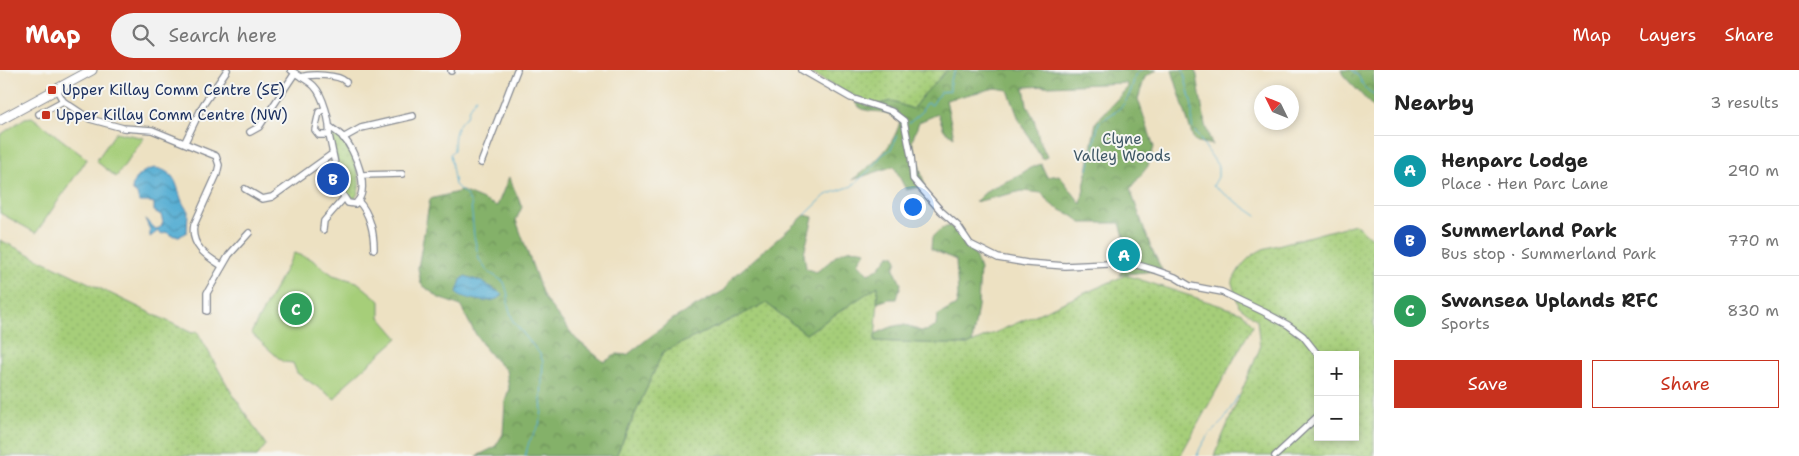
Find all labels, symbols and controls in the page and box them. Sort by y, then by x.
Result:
search box [111,13,461,58]
text: Map [25,19,81,51]
icon: search [129,21,157,49]
text: Search here [169,23,277,48]
text: Map [1573,23,1611,47]
text: Layers [1639,23,1696,47]
text: Share [1724,23,1774,47]
place label: Upper Killay Comm Centre (SE) [62,80,285,100]
marker: Upper Killay Comm Centre (SE) [46,84,58,96]
north arrow [1254,85,1299,130]
text: Nearby [1394,89,1474,117]
text: 3 results [1710,92,1779,113]
place label: Upper Killay Comm Centre (NW) [56,105,288,125]
marker: Upper Killay Comm Centre (NW) [40,109,52,121]
park label: Clyne Valley Woods [1073,129,1171,166]
text: Henparc Lodge [1441,148,1588,173]
pin: B [317,160,349,198]
text: A [1404,160,1416,181]
text: 290 m [1727,160,1779,181]
text: Place · Hen Parc Lane [1441,173,1609,194]
your location [900,194,926,220]
text: Summerland Park [1441,218,1617,243]
text: B [1405,230,1415,251]
text: 770 m [1727,230,1779,251]
pin: A [1108,236,1140,274]
text: Bus stop · Summerland Park [1441,243,1656,264]
text: Swansea Uplands RFC [1441,288,1658,313]
pin: C [280,290,312,328]
text: C [1405,300,1415,321]
text: 830 m [1727,300,1779,321]
text: Sports [1441,313,1490,334]
map controls [1314,351,1359,441]
button: + [1314,351,1359,396]
button: Save [1394,360,1582,408]
button: Share [1592,360,1779,408]
button: − [1314,396,1359,441]

